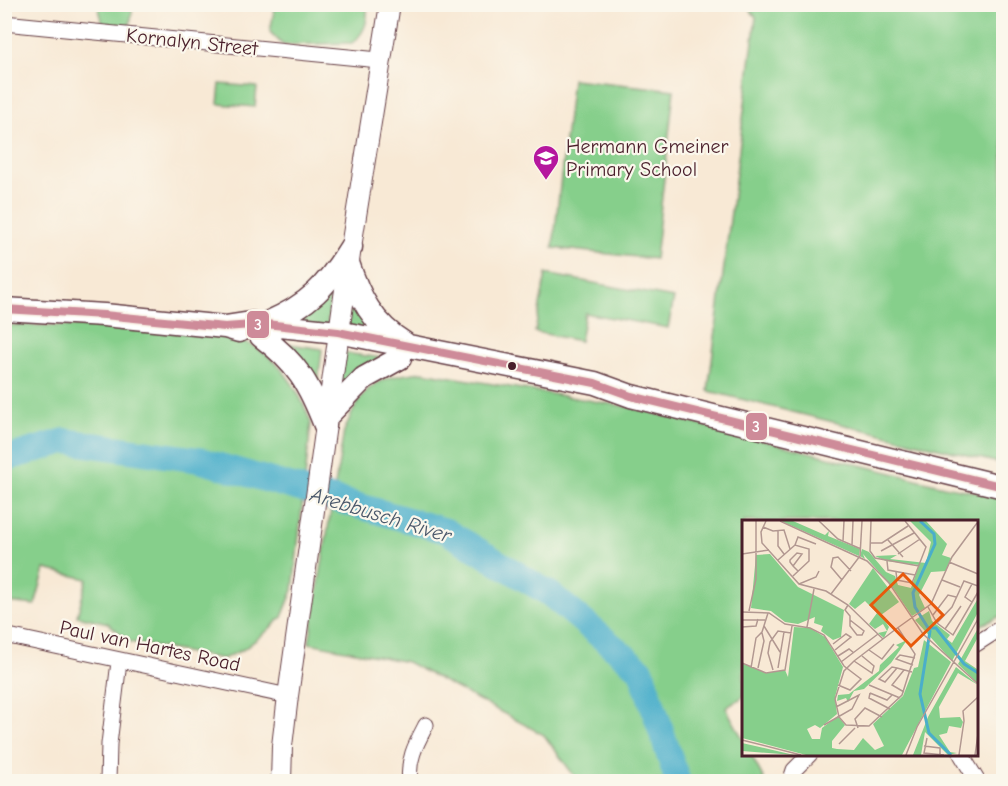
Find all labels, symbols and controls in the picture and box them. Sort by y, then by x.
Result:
street label: Kornalyn Street [125,24,260,60]
place label: Hermann Gmeiner Primary School [566,135,729,181]
school or university icon: Hermann Gmeiner Primary School [531,143,561,181]
line badge: 3 [246,310,270,339]
text: 3 [254,316,262,334]
unlabelled marker [506,360,518,372]
line badge: 3 [745,412,768,441]
text: 3 [752,418,760,436]
water label: Arebbusch River [307,482,456,548]
inset map [742,520,978,756]
street label: Paul van Hartes Road [58,616,242,676]

